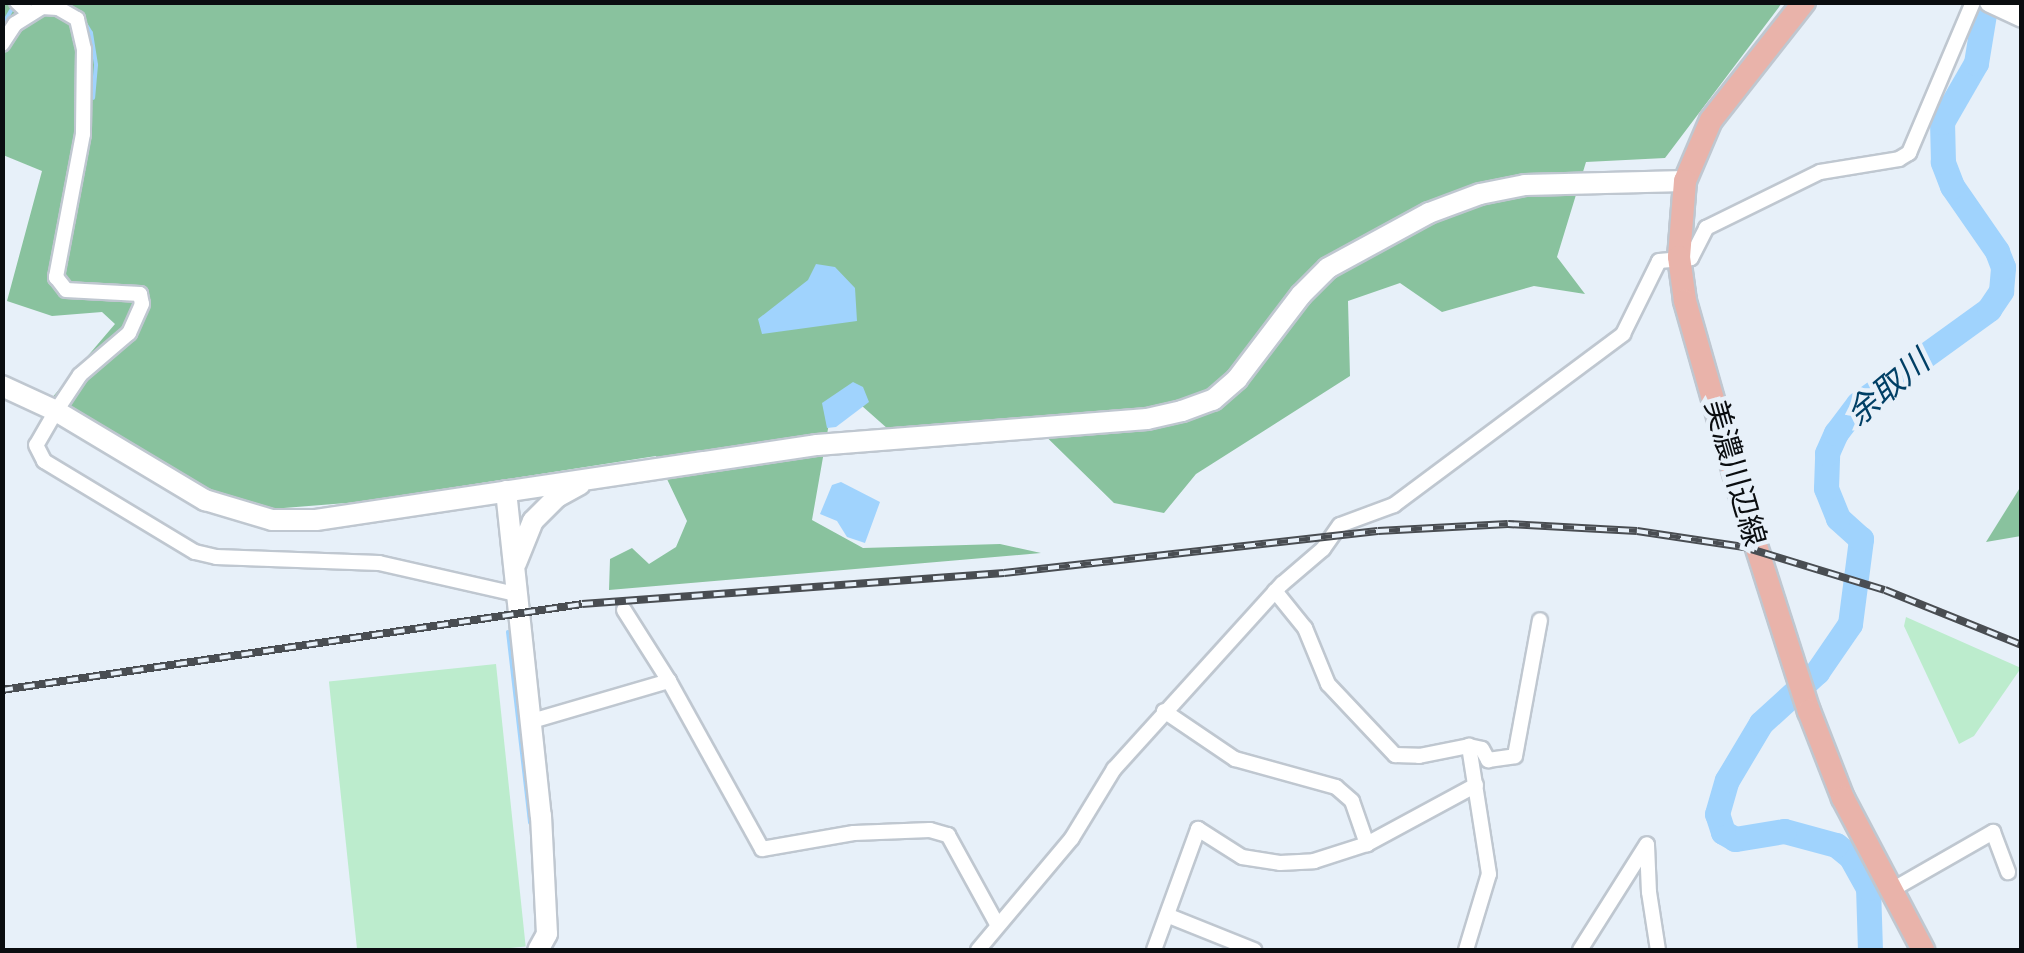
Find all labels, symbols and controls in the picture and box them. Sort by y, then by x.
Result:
water label: 余取川 [1839,342,1937,434]
street label: 美濃川辺線 [1697,396,1773,550]

